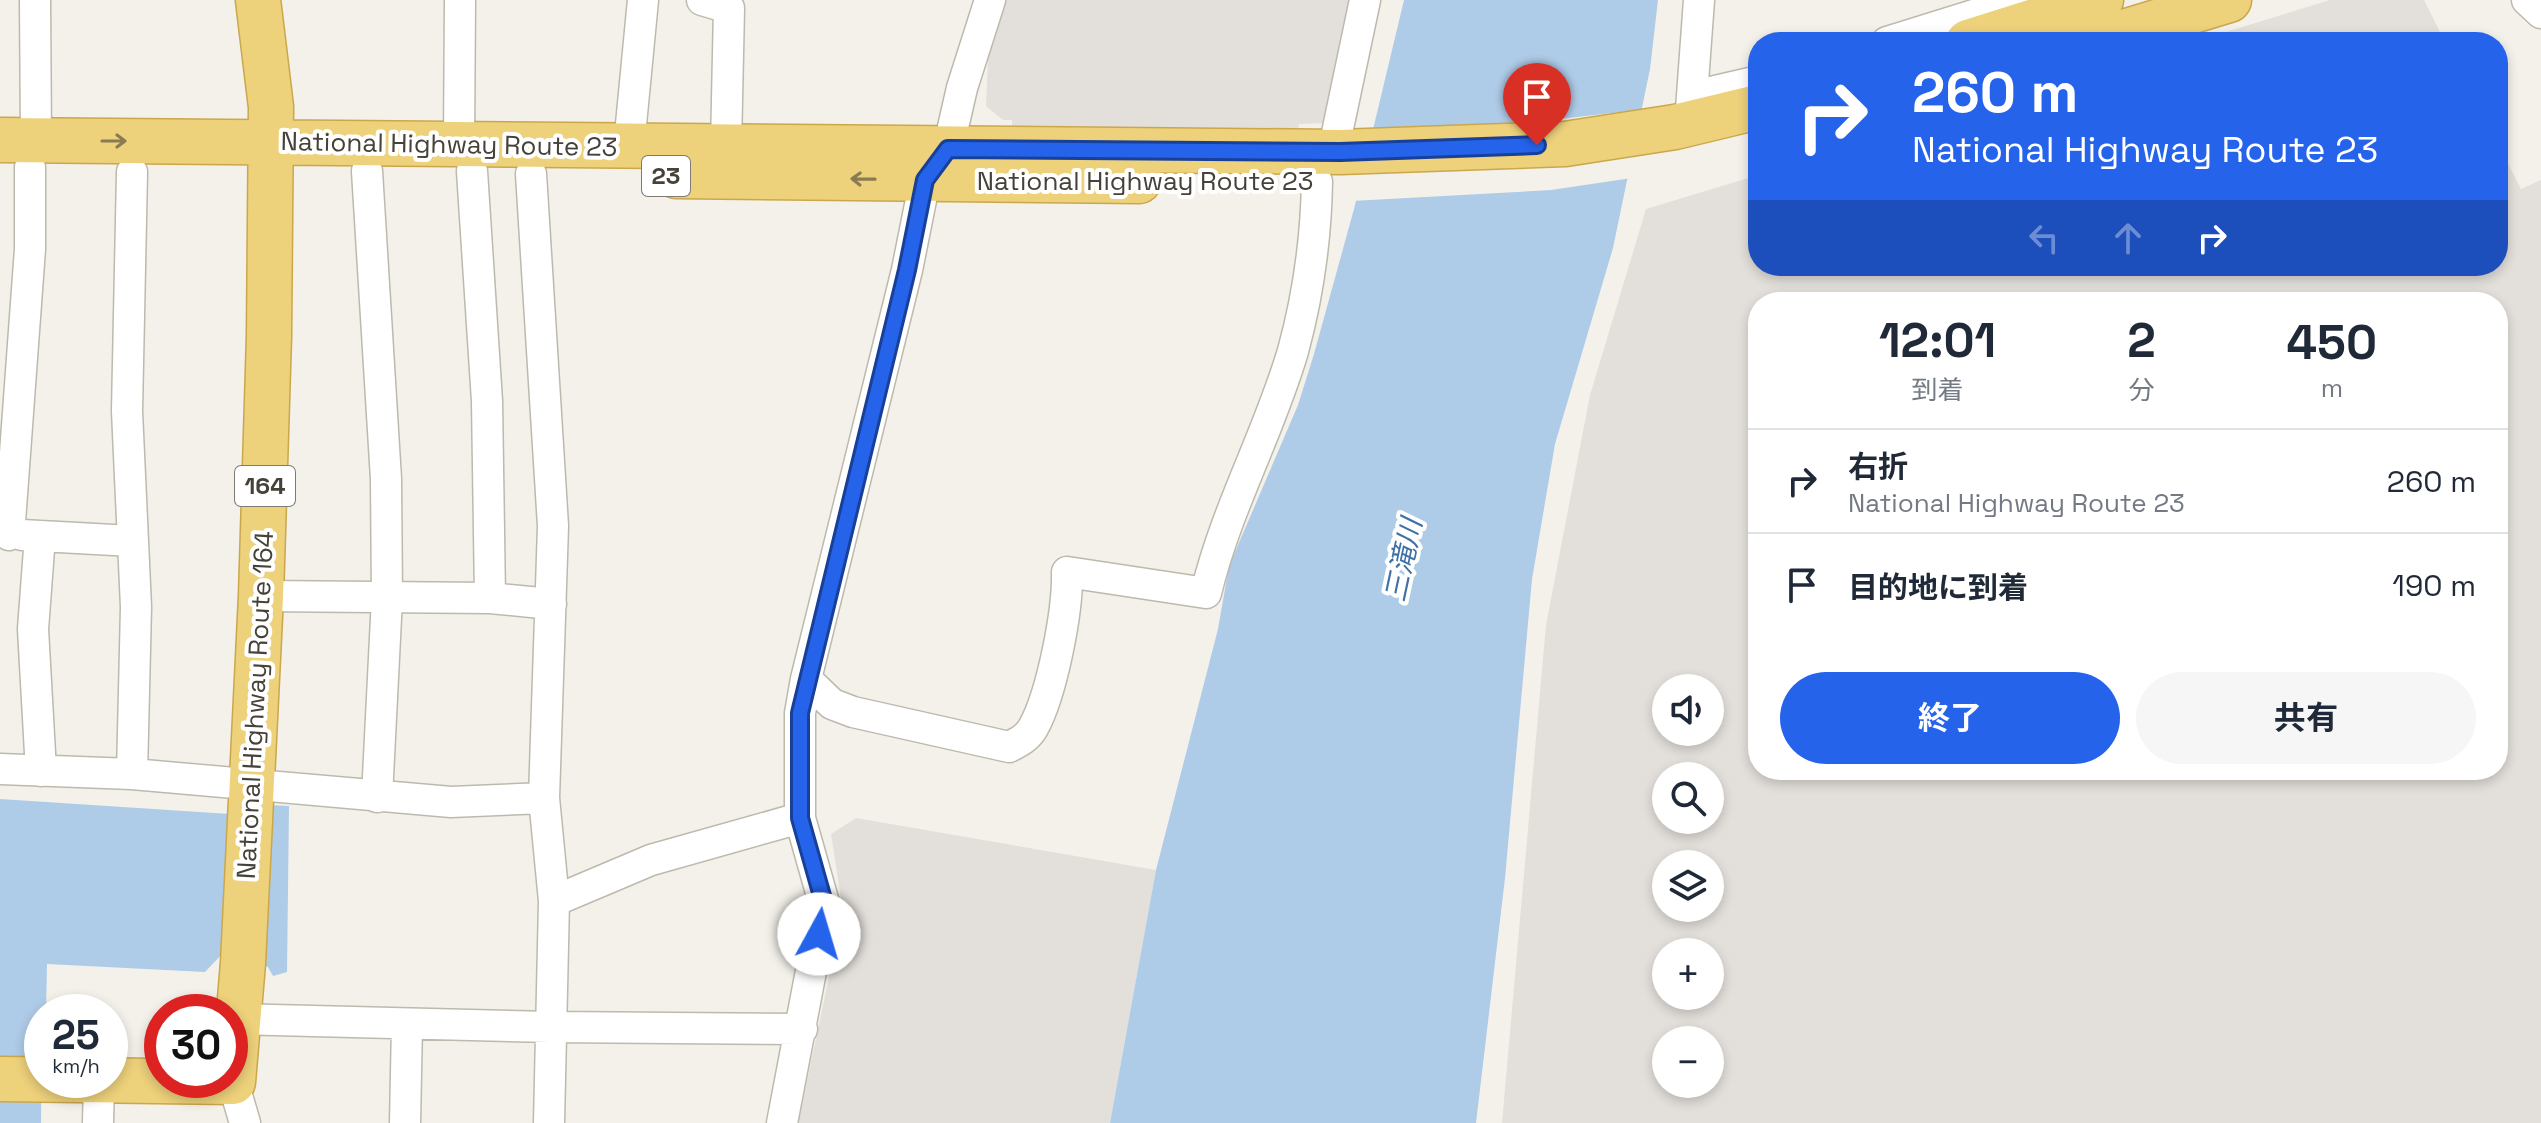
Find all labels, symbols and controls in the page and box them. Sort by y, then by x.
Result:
text: 260 m [1912,57,2078,128]
pin [1503,63,1571,145]
icon: right [1780,64,1884,168]
icon: arrive [1515,75,1559,119]
street label: National Highway Route 23 [280,124,618,164]
text: National Highway Route 23 [1912,127,2378,173]
one-way arrow [100,133,127,149]
road number: 23 [642,156,690,196]
street label: National Highway Route 23 [977,164,1313,198]
one-way arrow [850,172,877,187]
icon: left [2022,216,2066,260]
icon: ahead [2106,216,2150,260]
icon: right [2190,216,2234,260]
text: 12:01 [1879,310,1996,371]
text: 2 [2127,310,2156,371]
text: 450 [2287,312,2377,373]
text: m [2321,371,2343,405]
text: 到着 [1912,373,1964,407]
text: 分 [2128,373,2154,407]
text: 右折 [1848,447,1908,486]
icon: right [1780,459,1824,503]
text: 260 m [2387,462,2476,501]
road number: 164 [235,466,295,506]
text: National Highway Route 23 [1848,486,2185,520]
water label: 三滝川 [1377,512,1430,605]
street label: National Highway Route 164 [229,530,281,880]
icon: arrive [1780,563,1824,607]
text: 190 m [2392,566,2476,605]
text: 目的地に到着 [1848,568,2028,607]
button: 終了 [1780,672,2120,764]
button: 共有 [2136,672,2476,764]
map controls [1652,674,1724,1098]
button: sound [1652,674,1724,746]
button: search [1652,762,1724,834]
button: layers [1652,850,1724,922]
position arrow [777,892,861,976]
button: + [1652,938,1724,1010]
speed limit sign: 30 [144,994,248,1098]
text: 25 [52,1010,100,1061]
button: − [1652,1026,1724,1098]
text: km/h [52,1053,100,1079]

